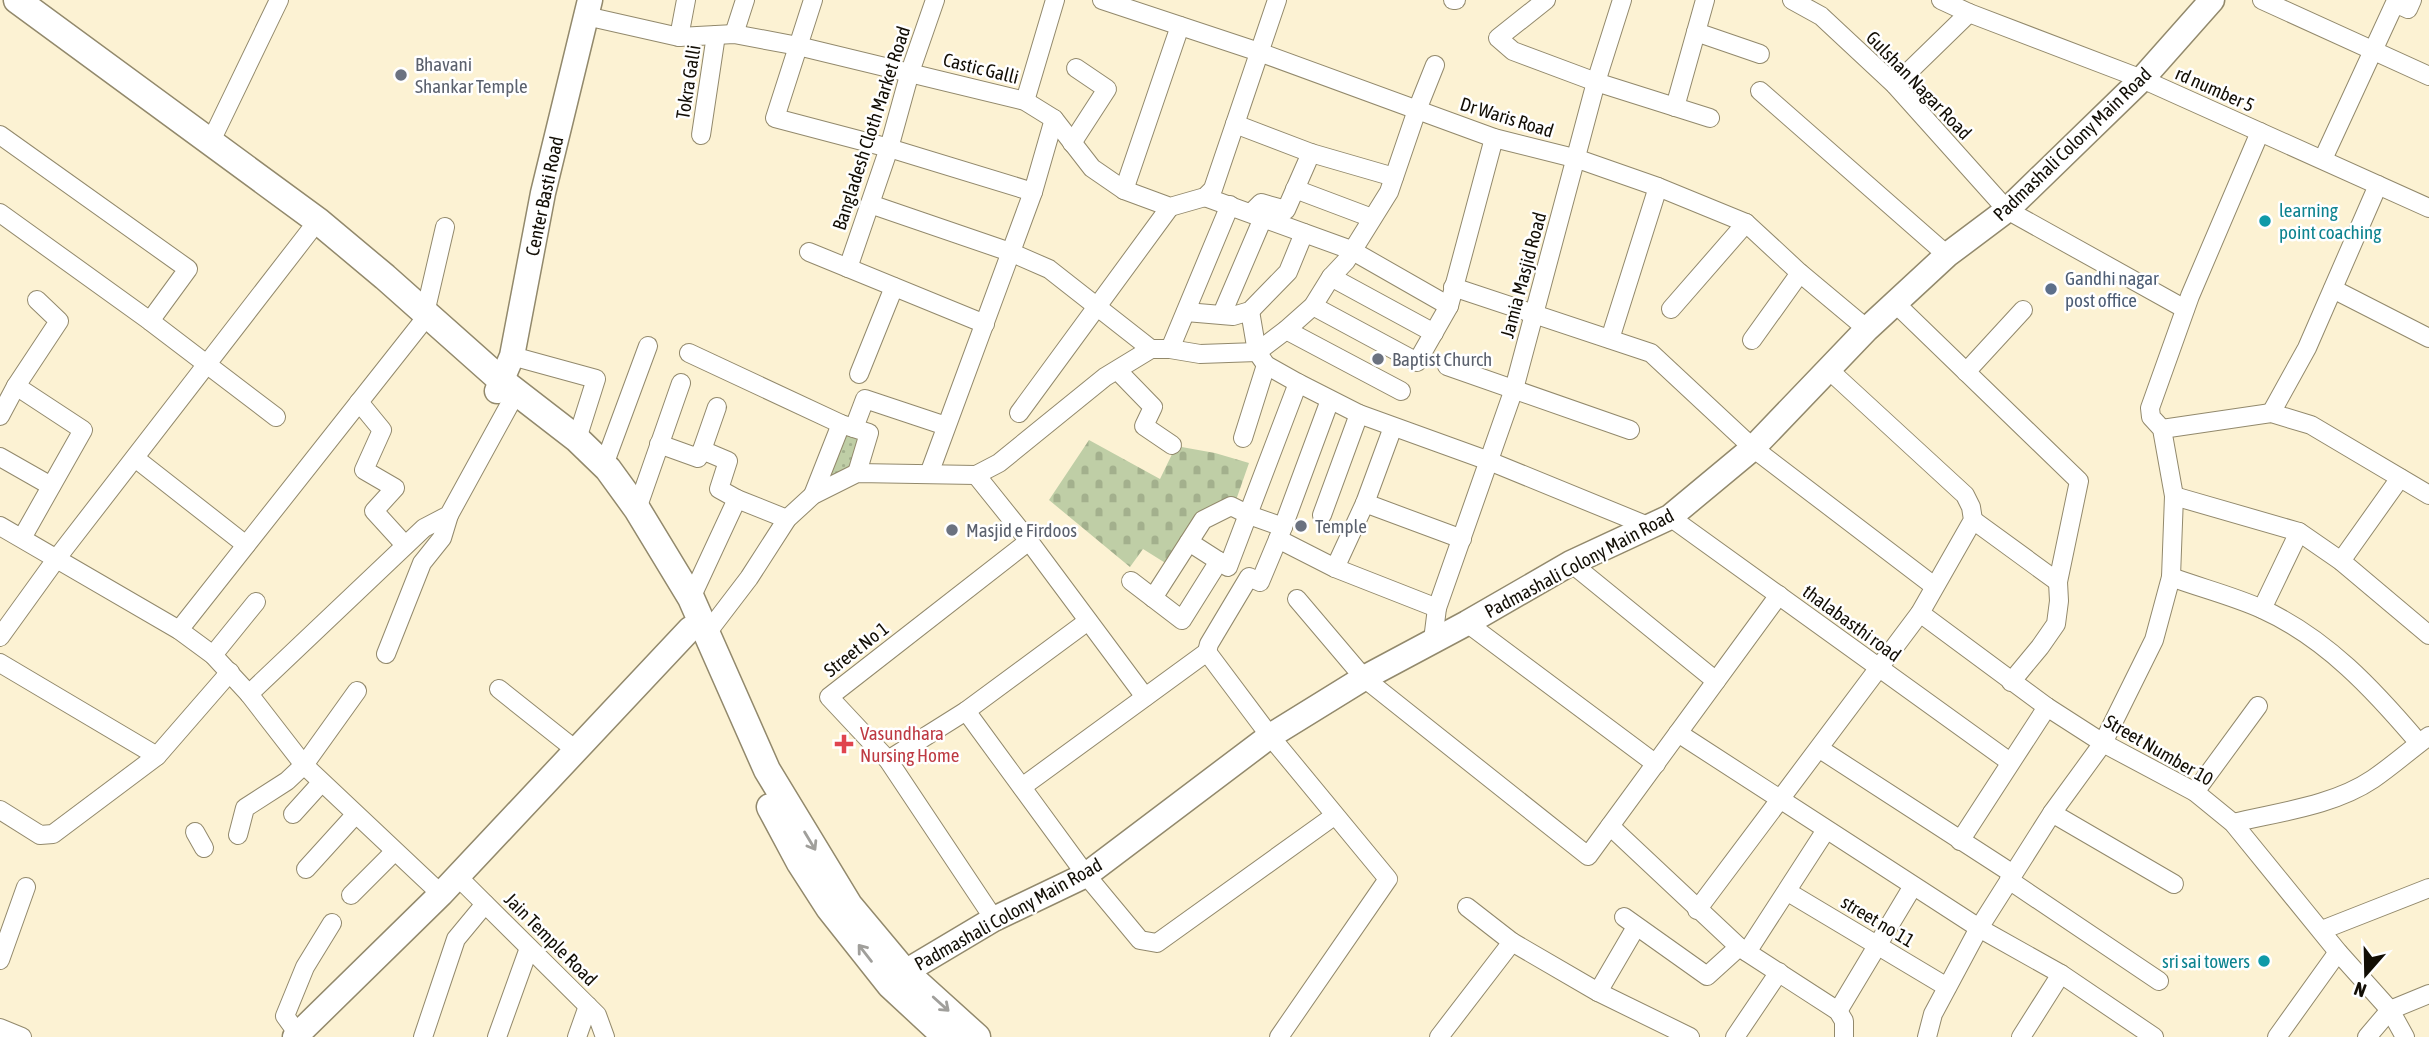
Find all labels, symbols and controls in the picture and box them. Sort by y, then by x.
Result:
street label: Bangladesh Cloth Market Road [828,23,914,233]
street label: Gulshan Nagar Road [1862,26,1976,144]
street label: Tokra Galli [671,43,705,121]
street label: Castic Galli [941,48,1021,88]
place label: Bhavani Shankar Temple [415,53,528,97]
street label: rd number 5 [2172,62,2258,116]
street label: Padmashali Colony Main Road [1988,63,2156,225]
marker: Bhavani Shankar Temple [393,67,409,83]
street label: Dr Waris Road [1458,92,1556,142]
street label: Center Basti Road [521,134,567,258]
place label: learning point coaching [2279,199,2382,243]
street label: Jamia Masjid Road [1496,210,1550,340]
marker: learning point coaching [2257,213,2273,229]
place label: Gandhi nagar post office [2065,267,2159,311]
marker: Gandhi nagar post office [2043,281,2059,297]
place label: Baptist Church [1392,348,1492,370]
marker: Baptist Church [1370,351,1386,367]
street label: Padmashali Colony Main Road [1481,504,1677,622]
place label: Temple [1315,515,1367,537]
marker: Temple [1293,518,1309,534]
place label: Masjid e Firdoos [966,519,1077,541]
marker: Masjid e Firdoos [944,522,960,538]
street label: thalabasthi road [1799,580,1905,666]
street label: Street No 1 [819,617,893,681]
street label: Street Number 10 [2101,710,2217,790]
place label: Vasundhara Nursing Home [860,722,959,766]
marker: Vasundhara Nursing Home [834,734,854,754]
one-way arrow [803,830,817,850]
street label: Padmashali Colony Main Road [910,853,1106,975]
street label: Jain Temple Road [500,888,602,990]
street label: street no 11 [1837,891,1919,951]
north arrow [2331,939,2401,1009]
one-way arrow [857,945,872,963]
place label: sri sai towers [2162,950,2250,972]
marker: sri sai towers [2256,953,2272,969]
text: N [2351,978,2369,1002]
one-way arrow [932,996,949,1013]

